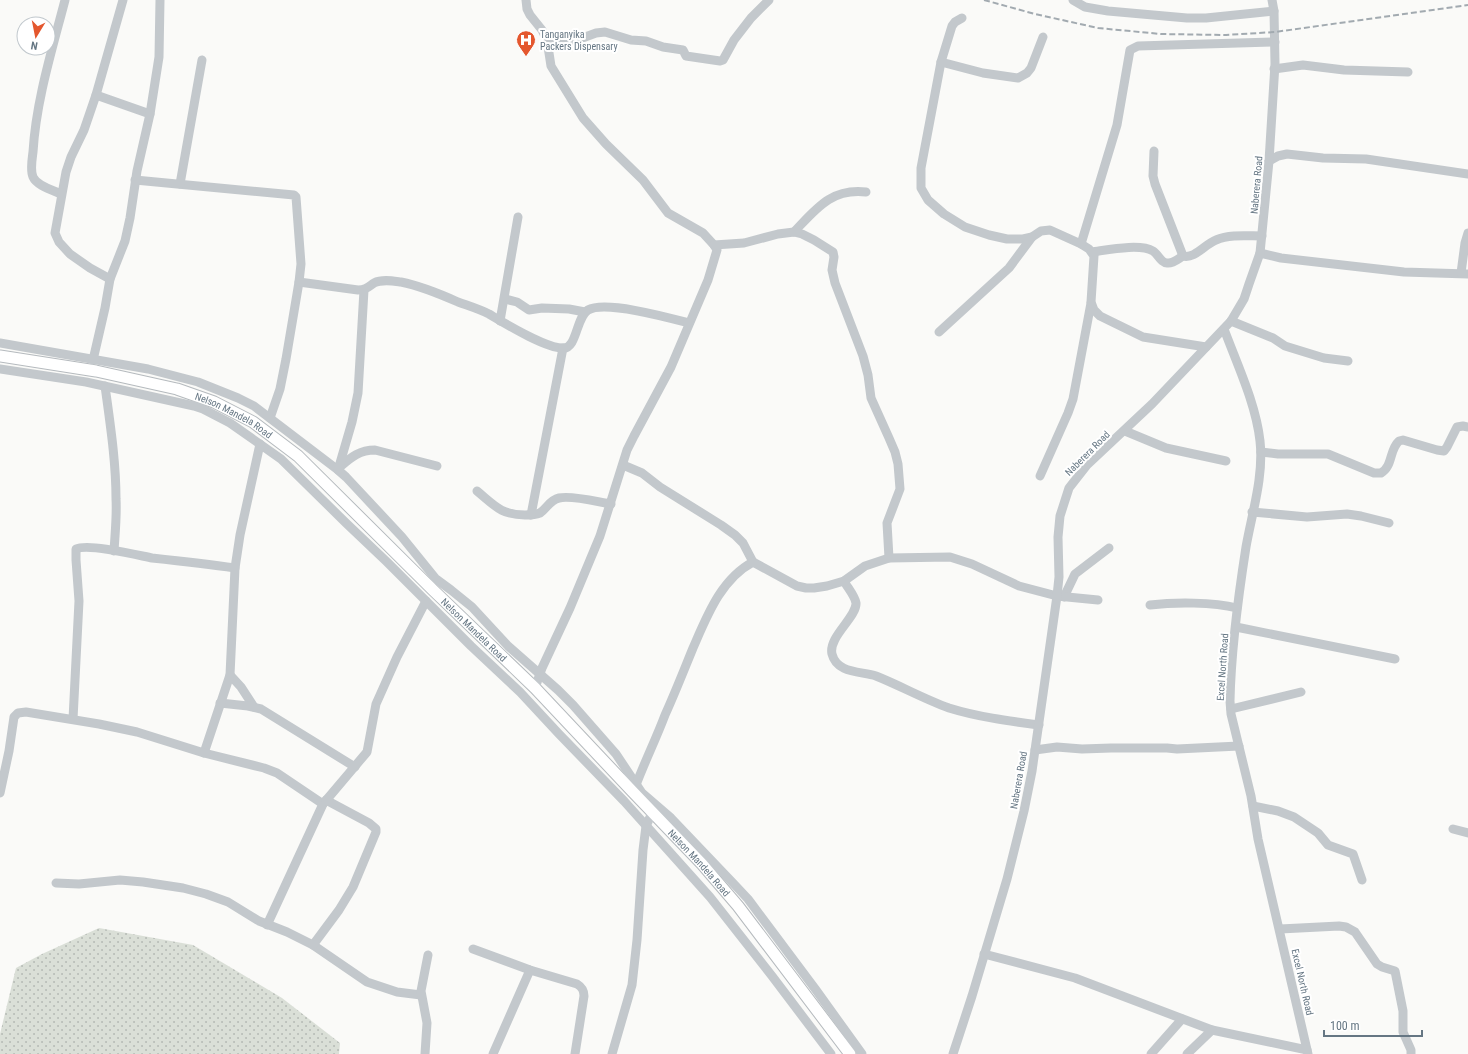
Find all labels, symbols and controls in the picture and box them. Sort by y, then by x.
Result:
north arrow [16,16,56,56]
hospital icon: Tanganyika Packers Dispensary [515,29,537,57]
place label: Tanganyika Packers Dispensary [540,29,618,52]
text: N [30,38,39,52]
street label: Naberera Road [1248,156,1265,215]
street label: Nelson Mandela Road [194,391,274,441]
street label: Naberera Road [1063,429,1112,478]
street label: Nelson Mandela Road [439,596,509,664]
street label: Excel North Road [1215,633,1230,701]
street label: Naberera Road [1008,750,1029,810]
street label: Nelson Mandela Road [666,827,732,899]
street label: Excel North Road [1290,948,1316,1016]
scale bar [1324,1012,1422,1038]
text: 100 m [1330,1019,1360,1033]

